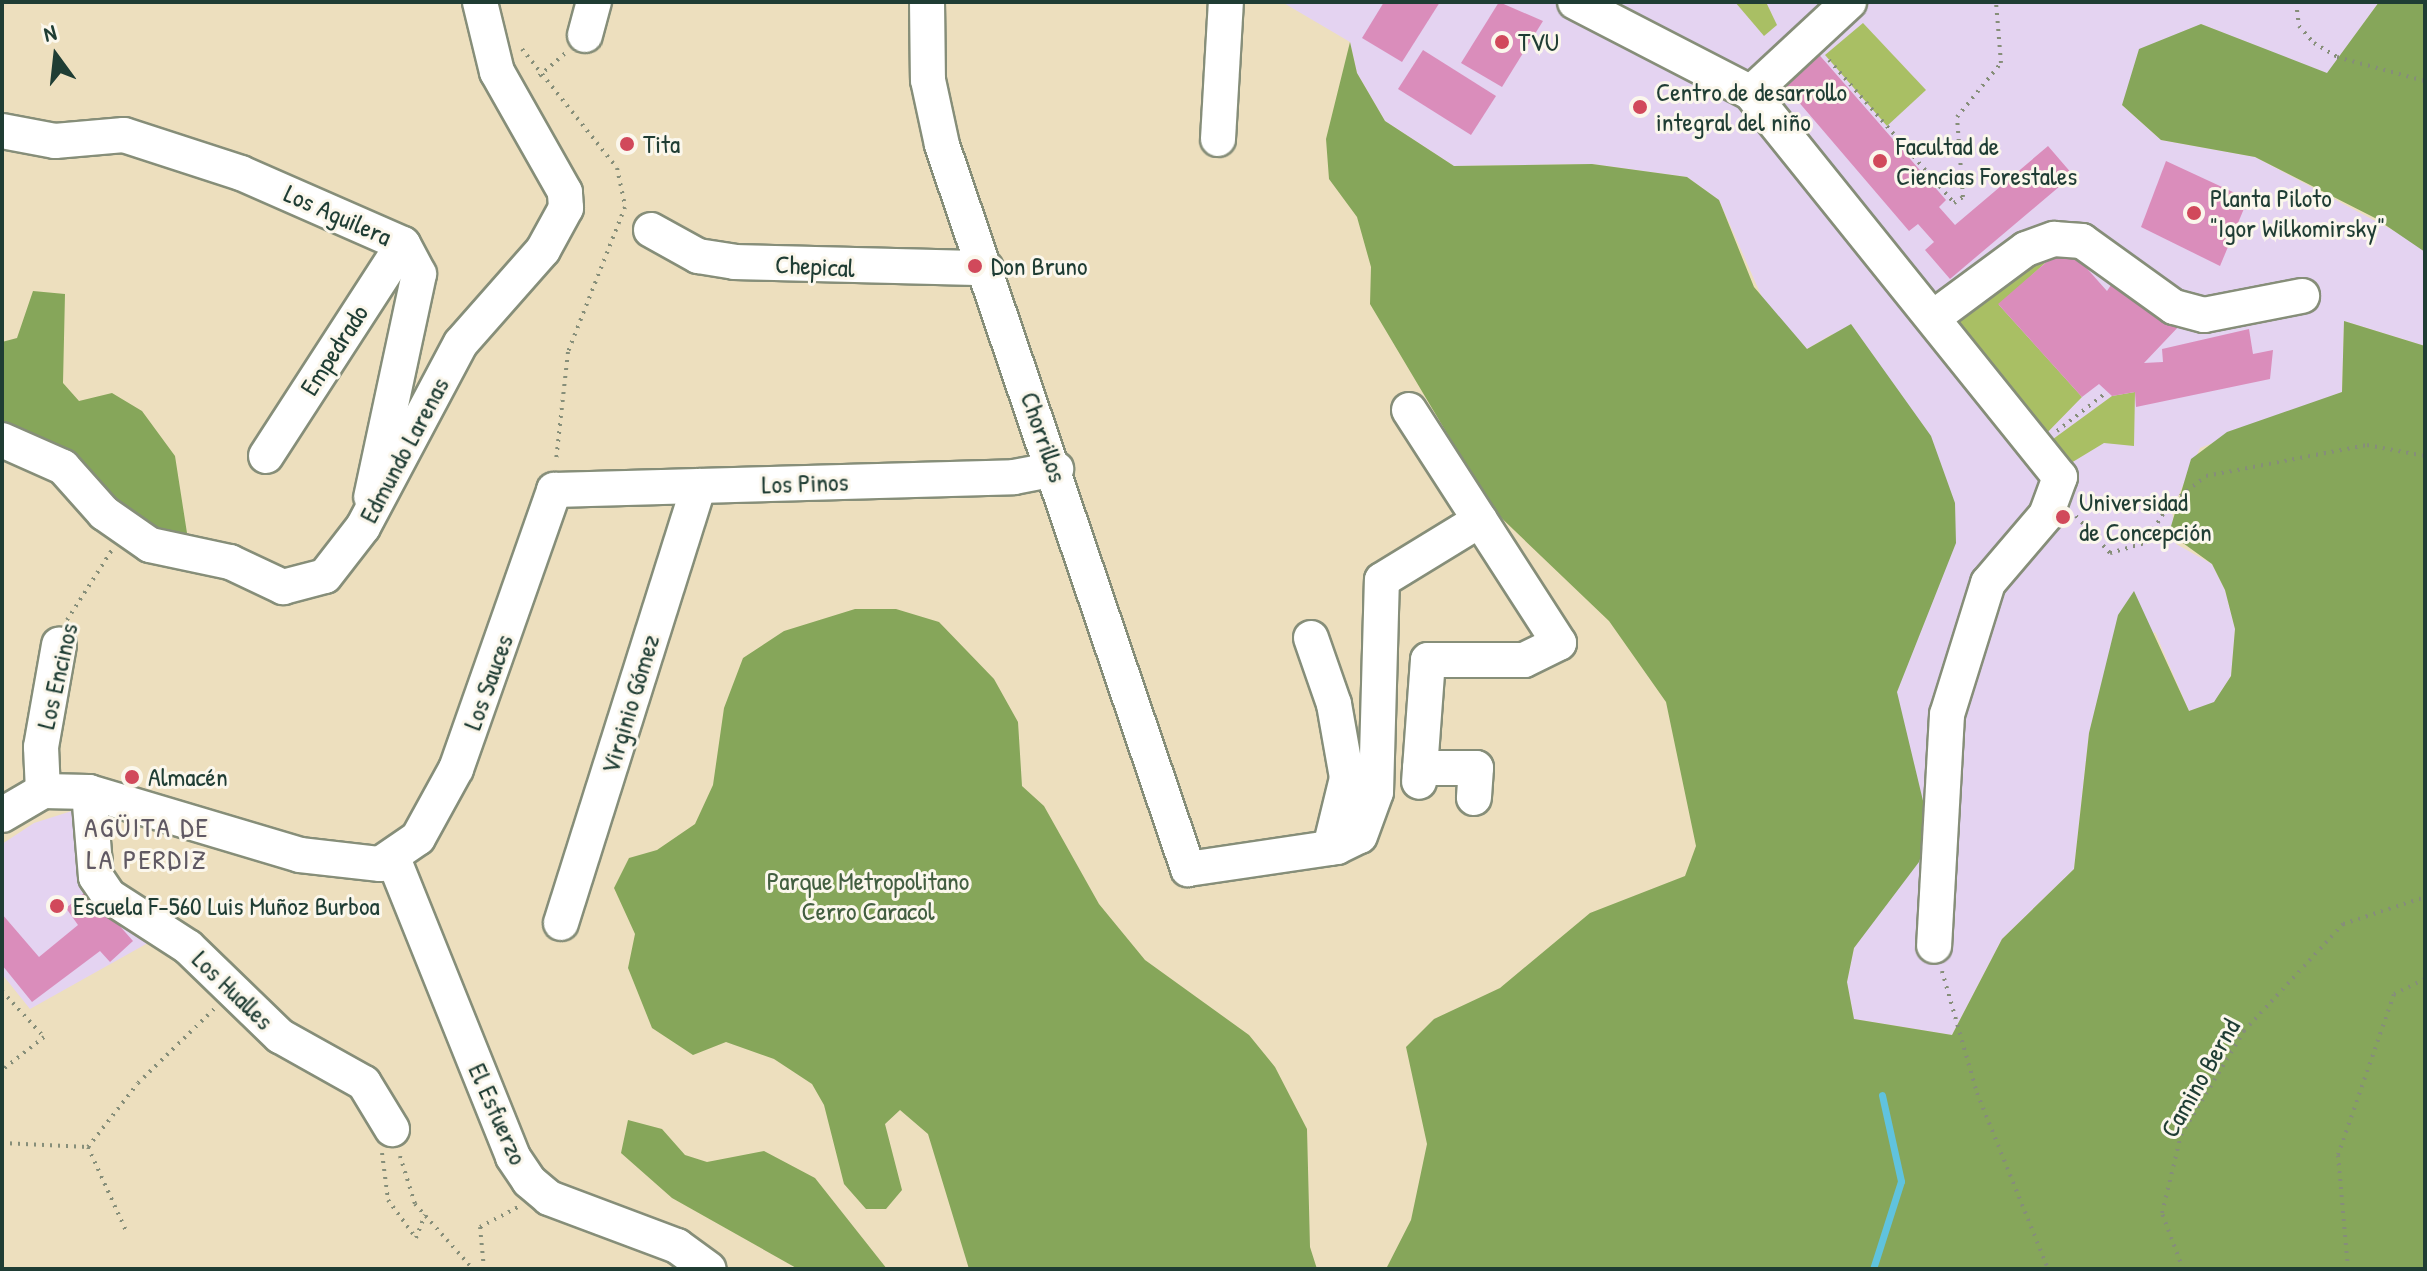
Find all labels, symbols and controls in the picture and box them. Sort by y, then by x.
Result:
north arrow [16,16,96,96]
text: N [40,17,59,49]
place label: TVU [1518,26,1559,58]
marker: TVU [1493,33,1511,51]
place label: Centro de desarrollo integral del niño [1656,76,1847,138]
marker: Centro de desarrollo integral del niño [1631,98,1649,116]
place label: Tita [643,128,680,160]
place label: Facultad de Ciencias Forestales [1896,130,2077,192]
marker: Tita [618,135,636,153]
marker: Facultad de Ciencias Forestales [1871,152,1889,170]
street label: Los Aguilera [280,178,396,252]
place label: Planta Piloto "Igor Wilkomirsky" [2210,182,2385,244]
marker: Planta Piloto "Igor Wilkomirsky" [2185,204,2203,222]
street label: Chepical [774,248,856,284]
place label: Don Bruno [991,250,1087,282]
marker: Don Bruno [966,257,984,275]
street label: Empedrado [293,299,375,401]
street label: Edmundo Larenas [353,372,455,528]
street label: Chorrillos [1014,388,1074,486]
street label: Los Pinos [761,466,849,500]
place label: Universidad de Concepción [2079,486,2212,548]
marker: Universidad de Concepción [2054,508,2072,526]
street label: Los Encinos [30,620,84,732]
street label: Los Sauces [456,630,520,734]
street label: Virginio Gómez [594,631,666,777]
place label: Almacén [148,761,228,793]
marker: Almacén [123,768,141,786]
district label: AGÜITA DE LA PERDIZ [84,810,210,876]
park label: Parque Metropolitano Cerro Caracol [767,865,969,926]
place label: Escuela F-560 Luis Muñoz Burboa [73,890,380,922]
marker: Escuela F-560 Luis Muñoz Burboa [48,897,66,915]
street label: Los Hualles [186,944,280,1036]
street label: Camino Bernd [2154,1013,2246,1143]
street label: El Esfuerzo [462,1059,534,1169]

